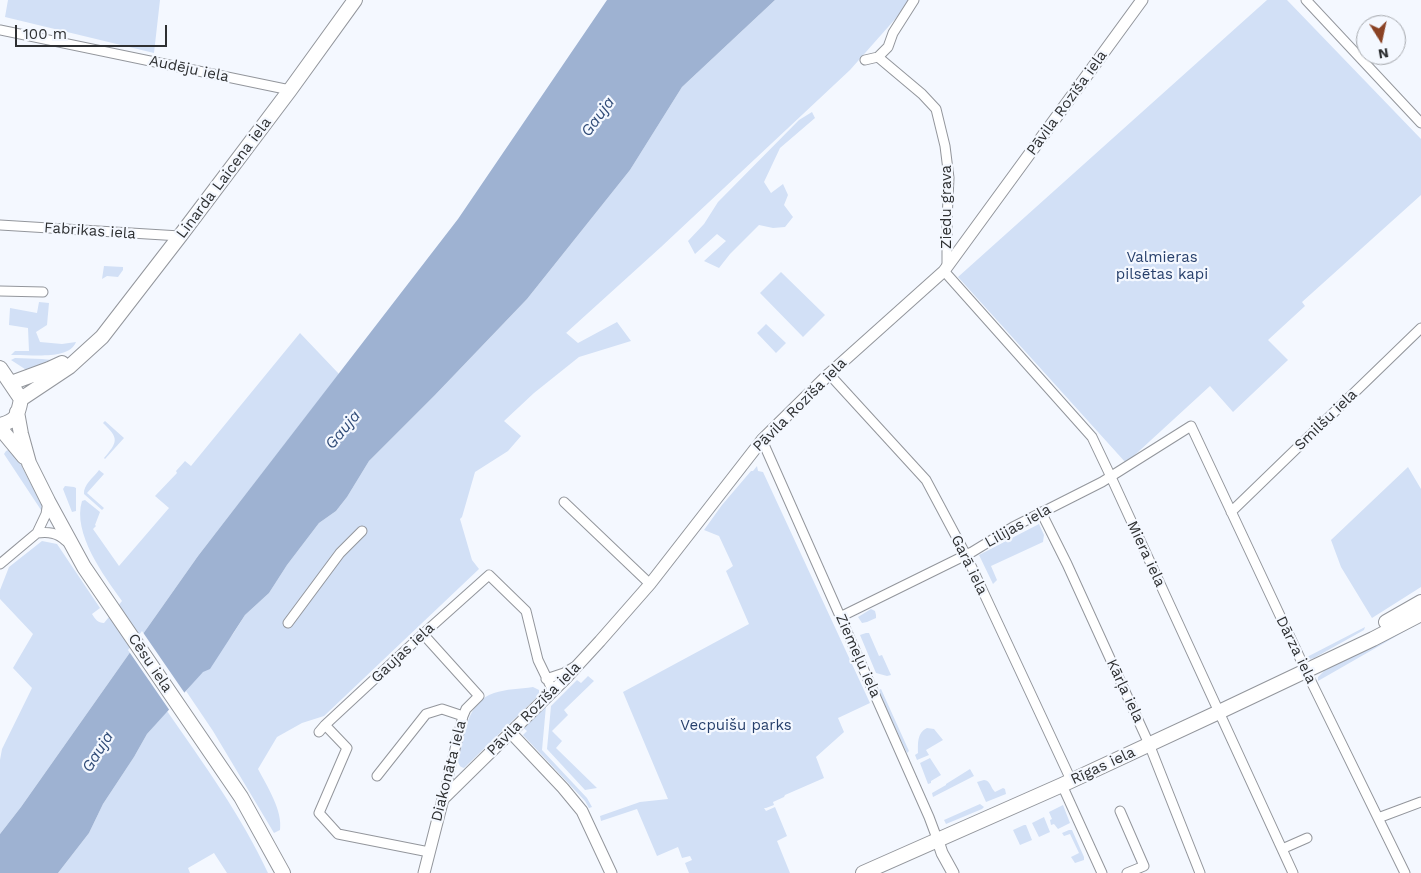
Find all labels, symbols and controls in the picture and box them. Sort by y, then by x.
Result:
scale bar [18,15,170,47]
north arrow [1356,15,1406,65]
text: 100 m [23,25,67,43]
text: N [1377,45,1390,63]
street label: Pāvila Rozīša iela [1023,47,1111,159]
street label: Audēju iela [147,52,231,86]
water label: Gauja [577,93,619,141]
street label: Linarda Laicena iela [173,114,275,242]
street label: Ziedu grava [938,165,956,249]
street label: Fabrikas iela [43,219,137,243]
park label: Valmieras pilsētas kapi [1116,249,1208,284]
street label: Pāvila Rozīša iela [749,354,851,456]
street label: Smilšu iela [1291,386,1361,454]
water label: Gauja [321,407,365,453]
street label: Lilijas iela [982,500,1054,552]
street label: Miera iela [1123,518,1169,590]
street label: Garā iela [947,532,991,598]
street label: Ziemeļu iela [832,611,884,701]
street label: Dārza iela [1272,613,1320,687]
street label: Gaujas iela [368,619,438,687]
street label: Cēsu iela [124,630,176,696]
street label: Kārļa iela [1102,656,1148,726]
street label: Pāvila Rozīša iela [483,658,585,760]
park label: Vecpuišu parks [680,717,792,735]
street label: Diakonāta iela [428,719,470,823]
water label: Gauja [78,728,118,776]
street label: Rīgas iela [1068,743,1138,789]

